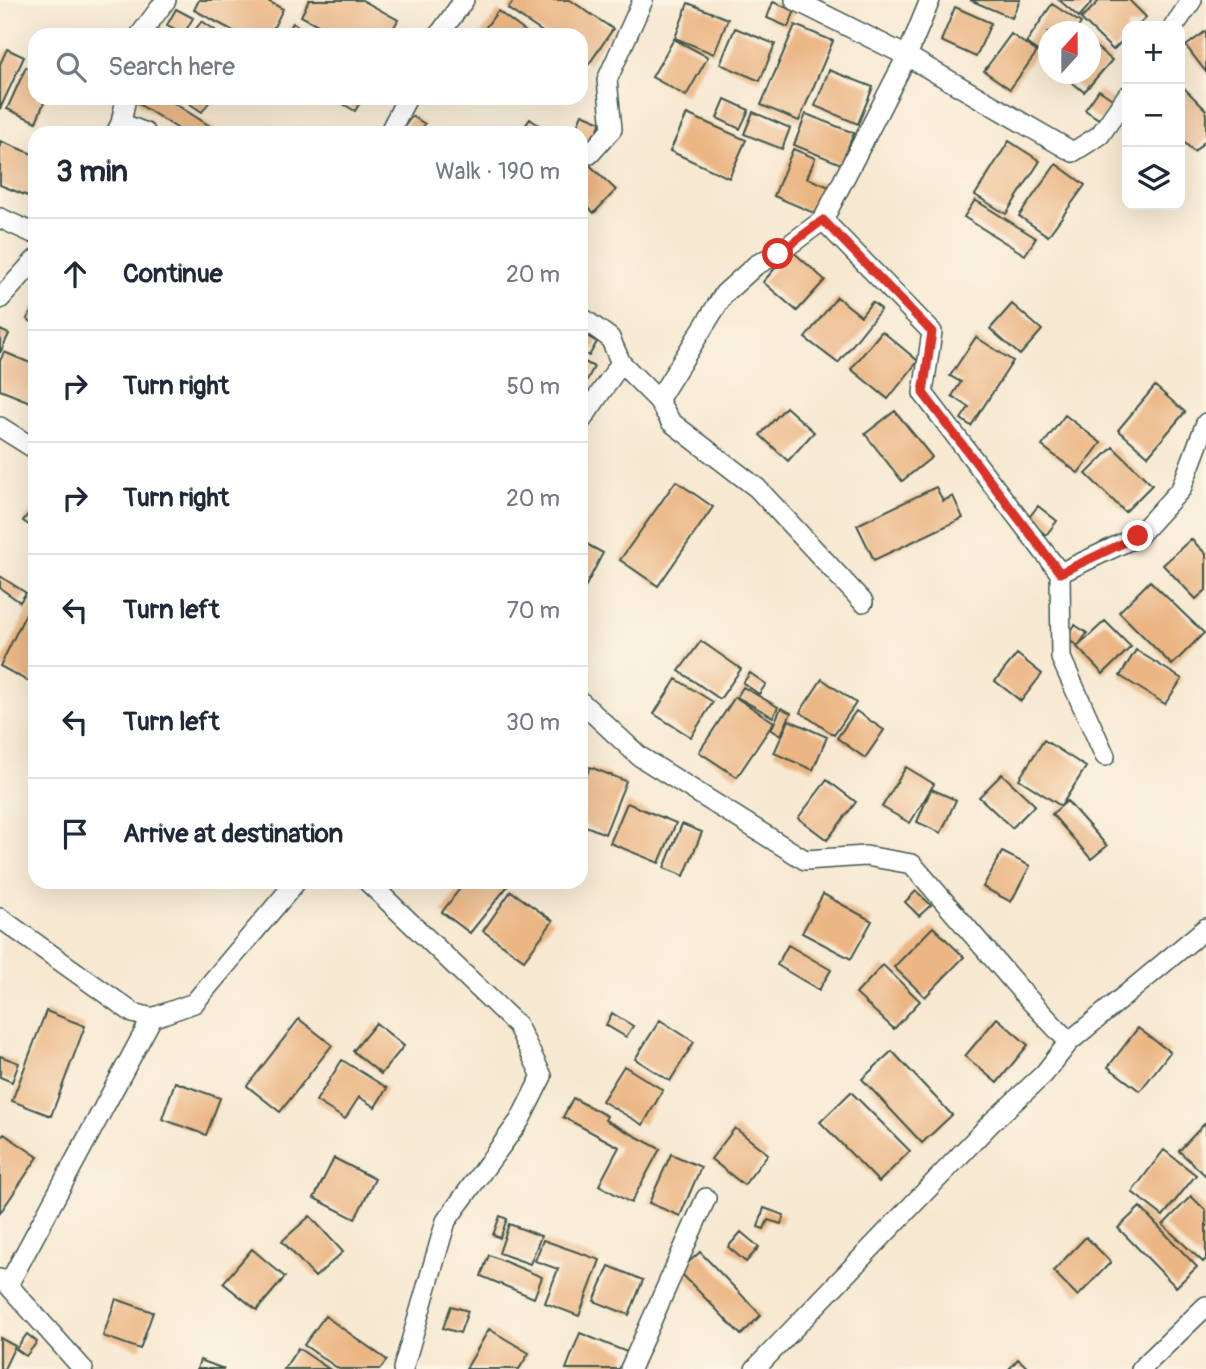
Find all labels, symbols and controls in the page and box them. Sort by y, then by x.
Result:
north arrow [1038,21,1101,84]
map controls [1122,21,1185,210]
button: + [1122,21,1185,84]
search box [28,28,588,105]
icon: search [52,48,90,86]
text: Search here [108,51,235,83]
button: − [1122,84,1185,147]
button: layers [1122,147,1185,210]
text: 3 min [56,153,128,190]
text: Walk · 190 m [435,157,560,186]
route start [762,238,793,269]
icon: ahead [56,255,94,293]
text: Continue [123,258,223,290]
text: 20 m [506,260,560,289]
icon: right [56,367,94,405]
text: Turn right [123,370,229,402]
text: 50 m [506,372,560,401]
icon: right [56,479,94,517]
text: Turn right [123,482,229,514]
text: 20 m [506,484,560,513]
route end [1122,520,1153,551]
icon: left [56,591,94,629]
text: Turn left [123,594,219,626]
text: 70 m [507,596,560,625]
icon: left [56,703,94,741]
text: Turn left [123,706,219,738]
text: 30 m [506,708,560,737]
icon: arrive [56,815,94,853]
text: Arrive at destination [123,818,343,850]

